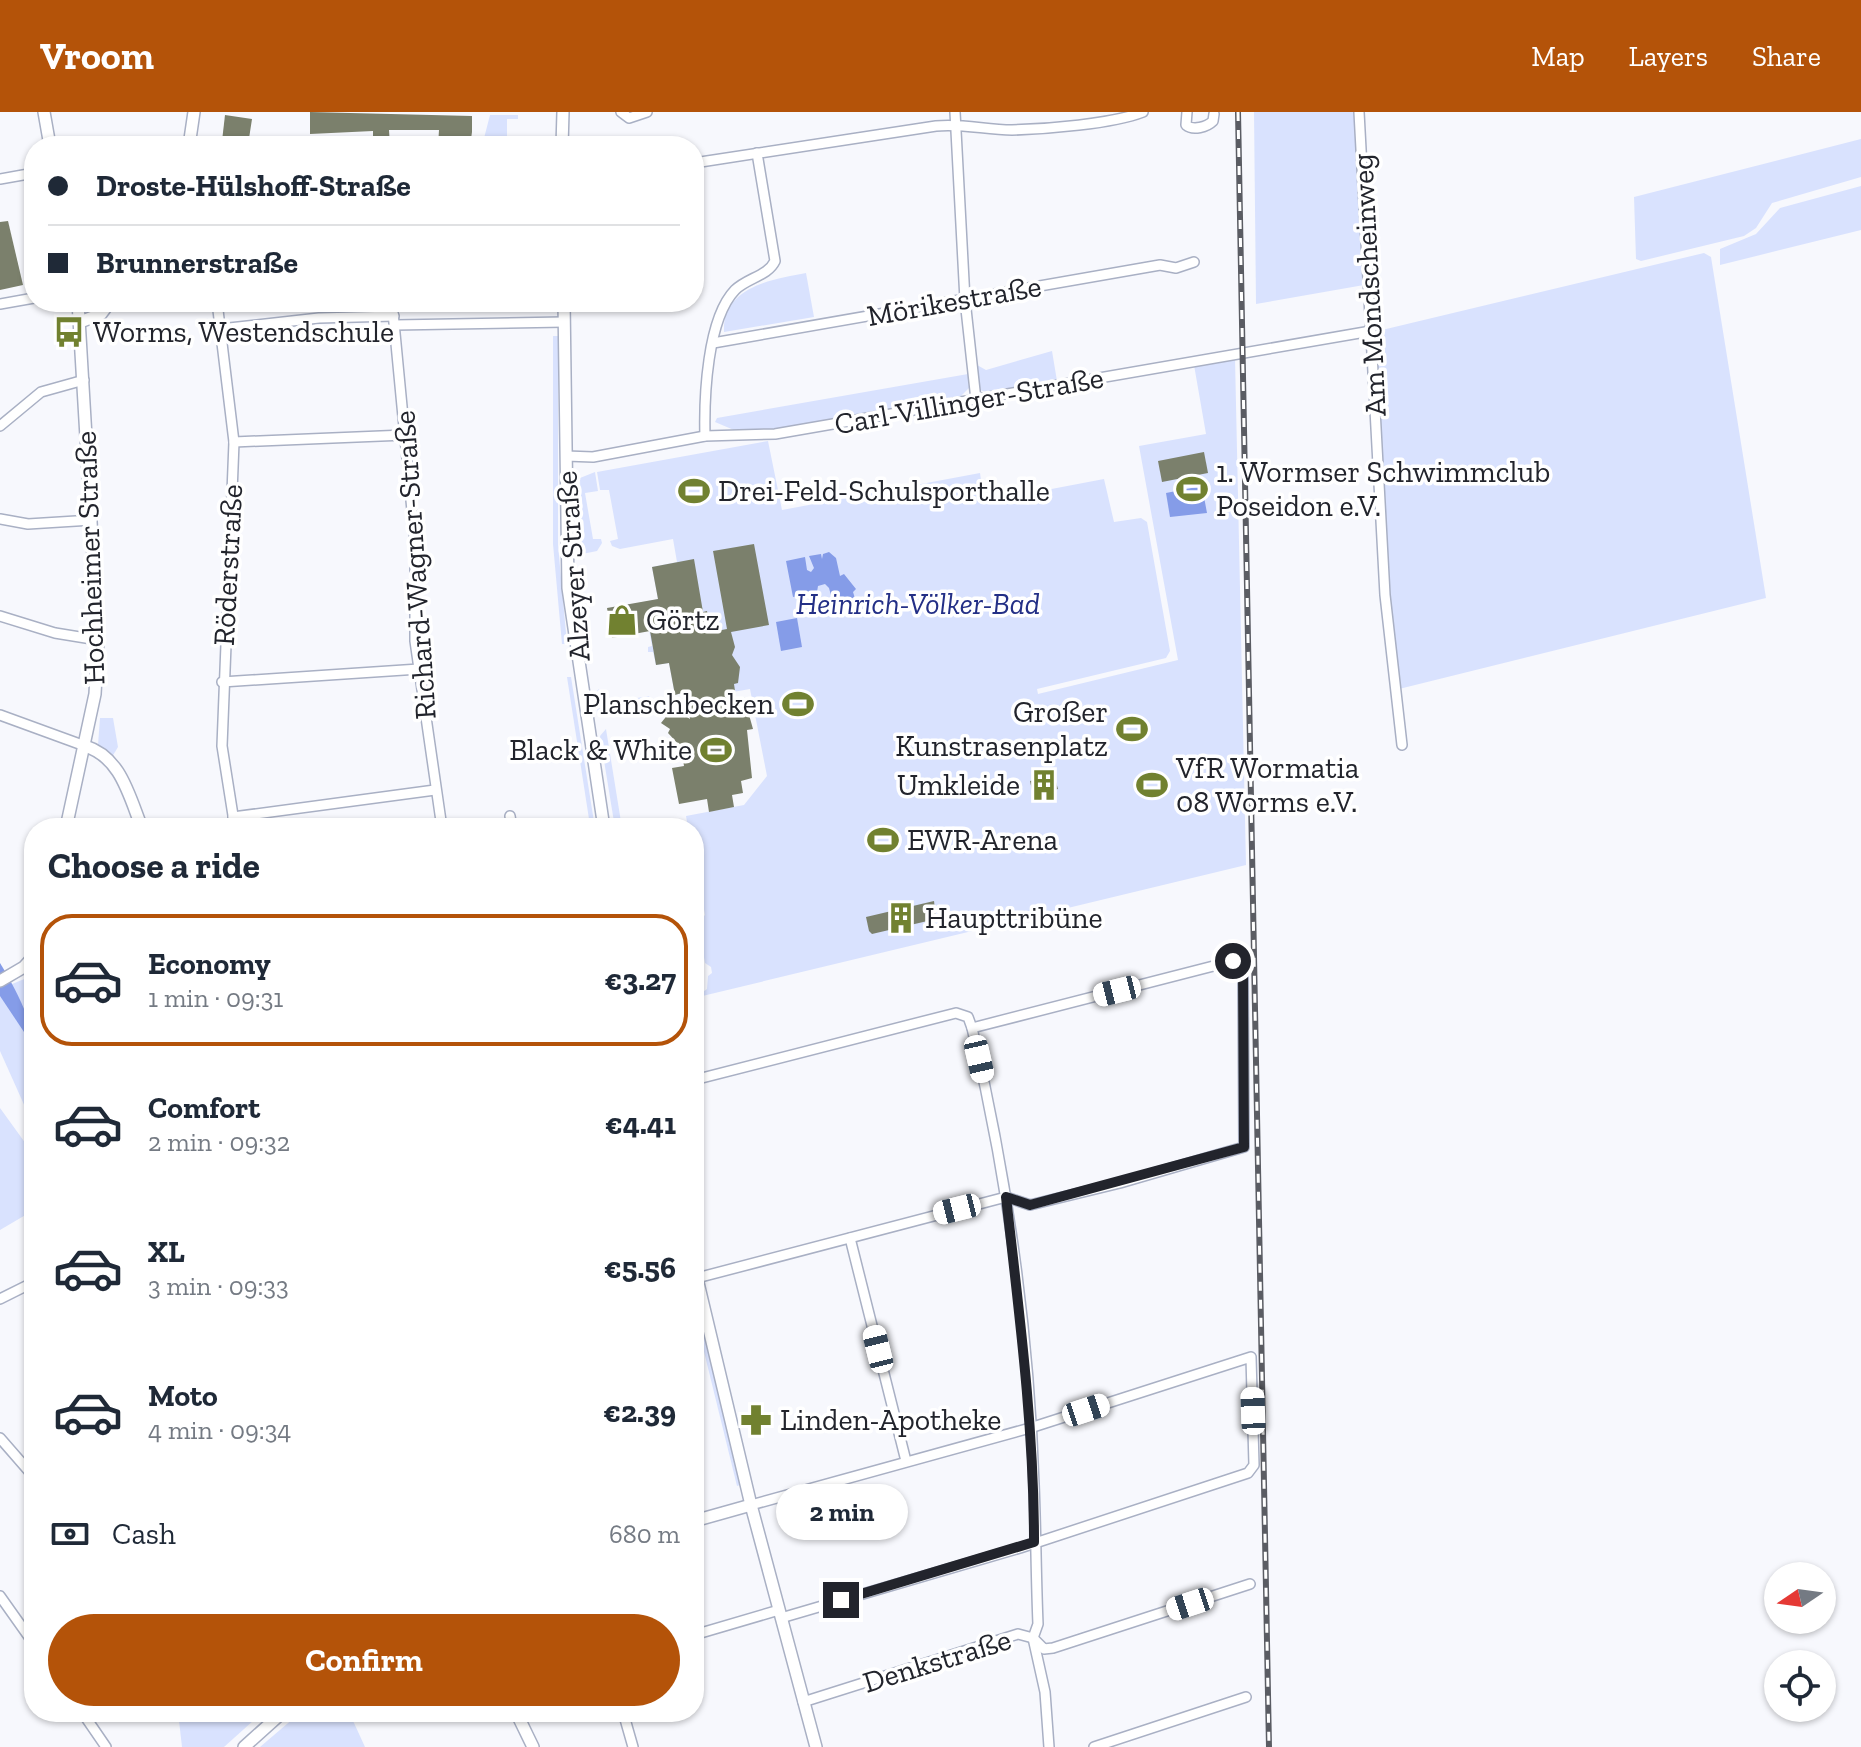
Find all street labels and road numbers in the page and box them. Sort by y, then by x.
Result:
street label: Am Mondscheinweg [1344,153,1394,417]
street label: Mörikestraße [864,268,1044,334]
street label: Carl-Villinger-Straße [832,360,1106,442]
street label: Richard-Wagner-Straße [386,409,444,721]
street label: Hochheimer Straße [68,430,112,686]
street label: Alzeyer Straße [548,470,598,662]
street label: Röderstraße [206,483,250,647]
street label: Denkstraße [859,1621,1015,1701]

